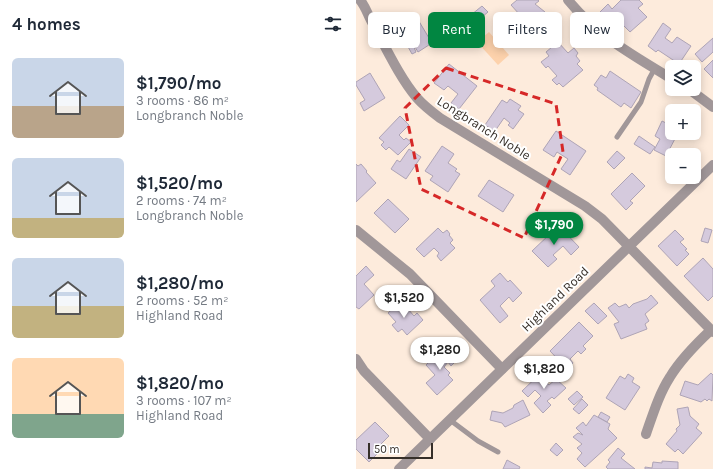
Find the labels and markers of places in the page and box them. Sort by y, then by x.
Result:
pin: $1,790 [521,212,587,246]
pin: $1,520 [371,285,437,319]
pin: $1,280 [407,337,473,371]
pin: $1,820 [511,356,577,390]

